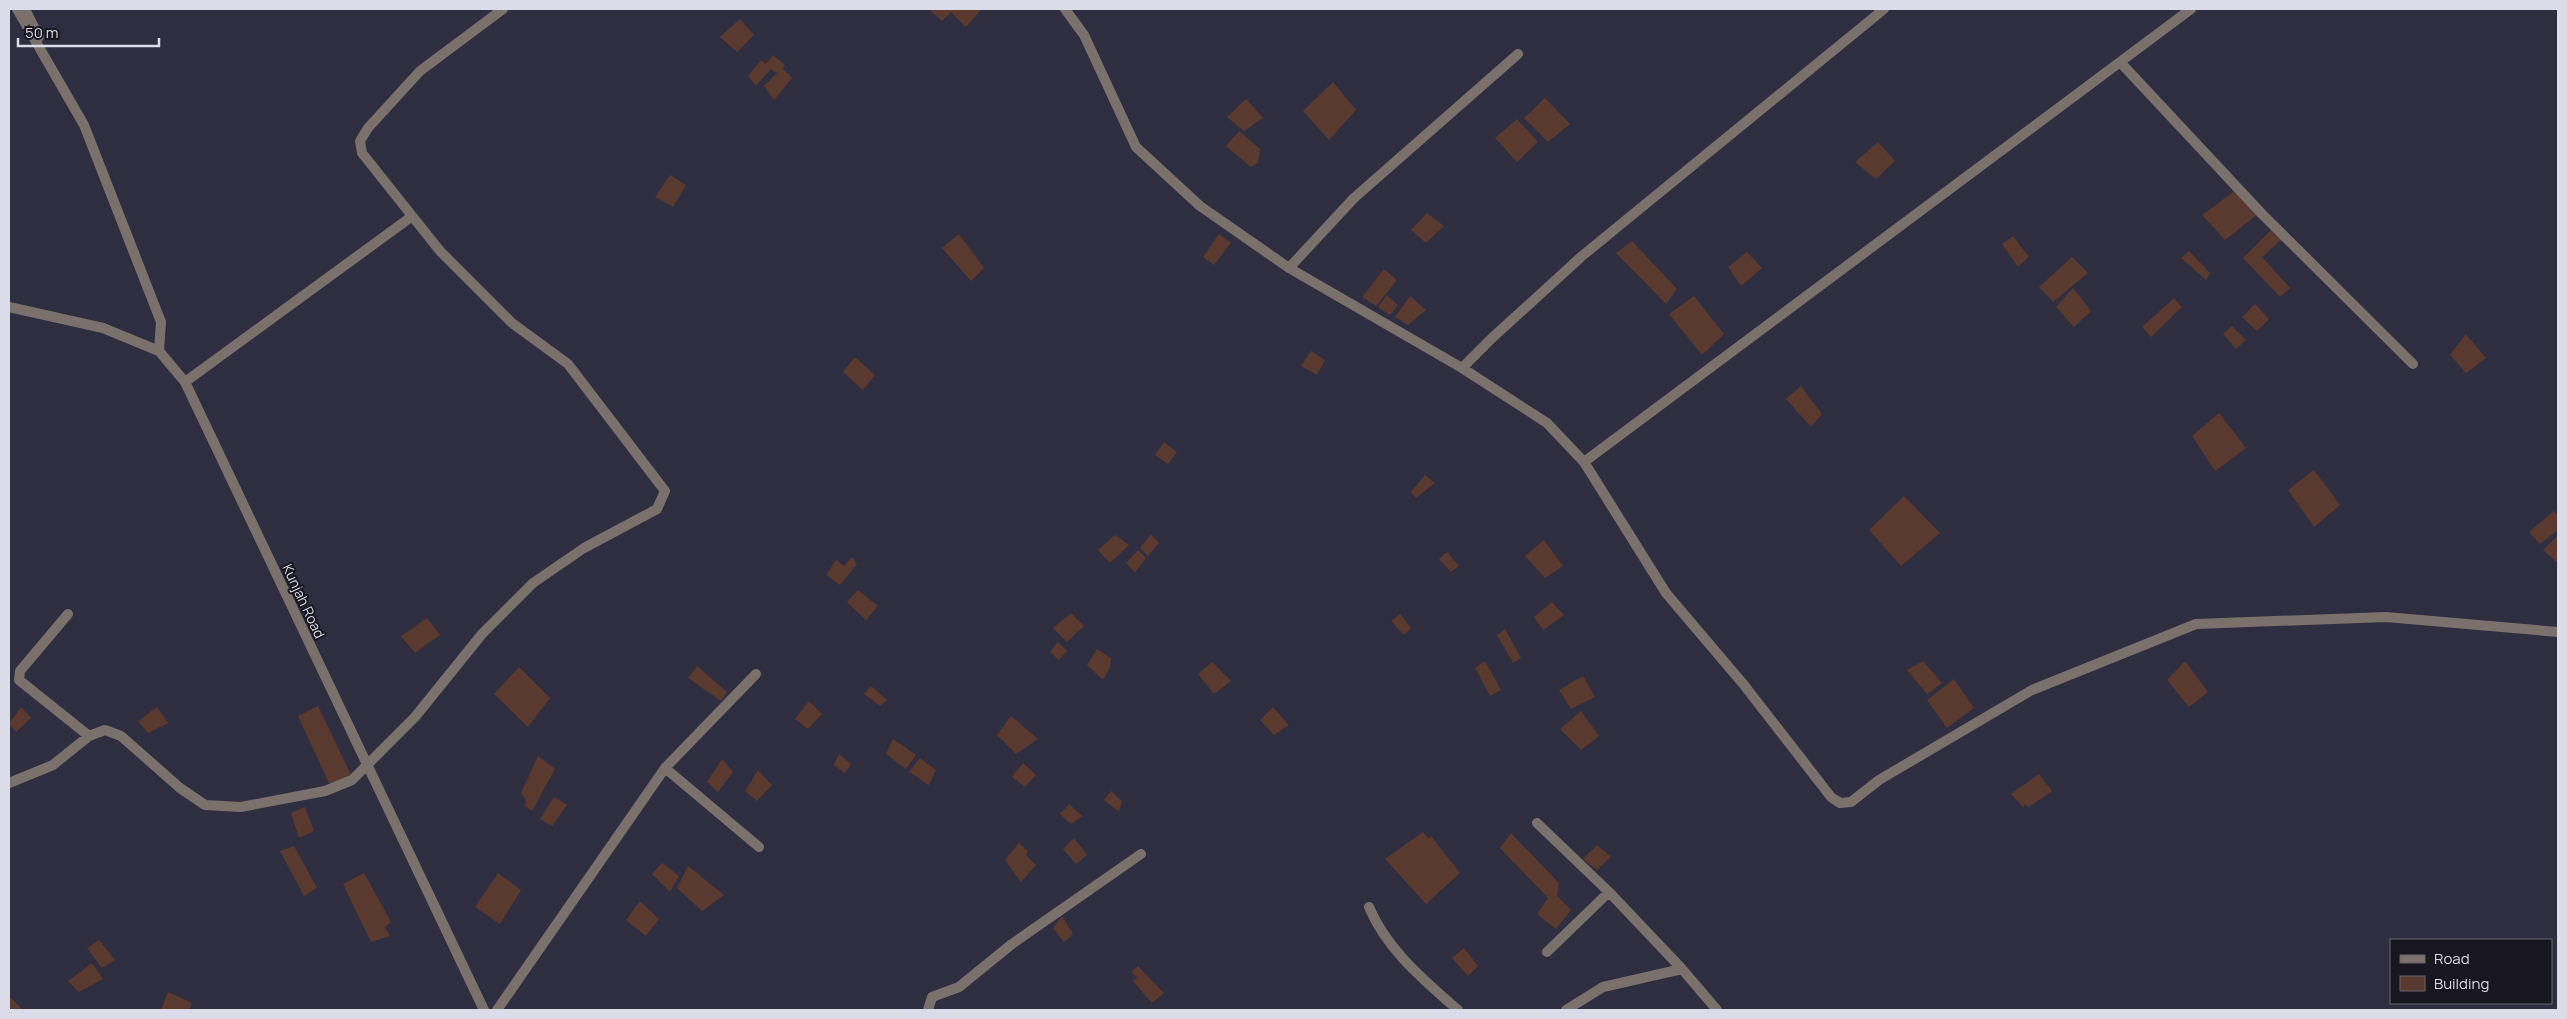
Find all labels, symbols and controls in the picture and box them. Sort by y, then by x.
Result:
scale bar [18,15,159,47]
text: 50 m [25,22,59,43]
street label: Kunjah Road [278,561,330,641]
legend [2390,939,2552,1004]
text: Road [2434,948,2470,969]
text: Building [2434,973,2489,994]

